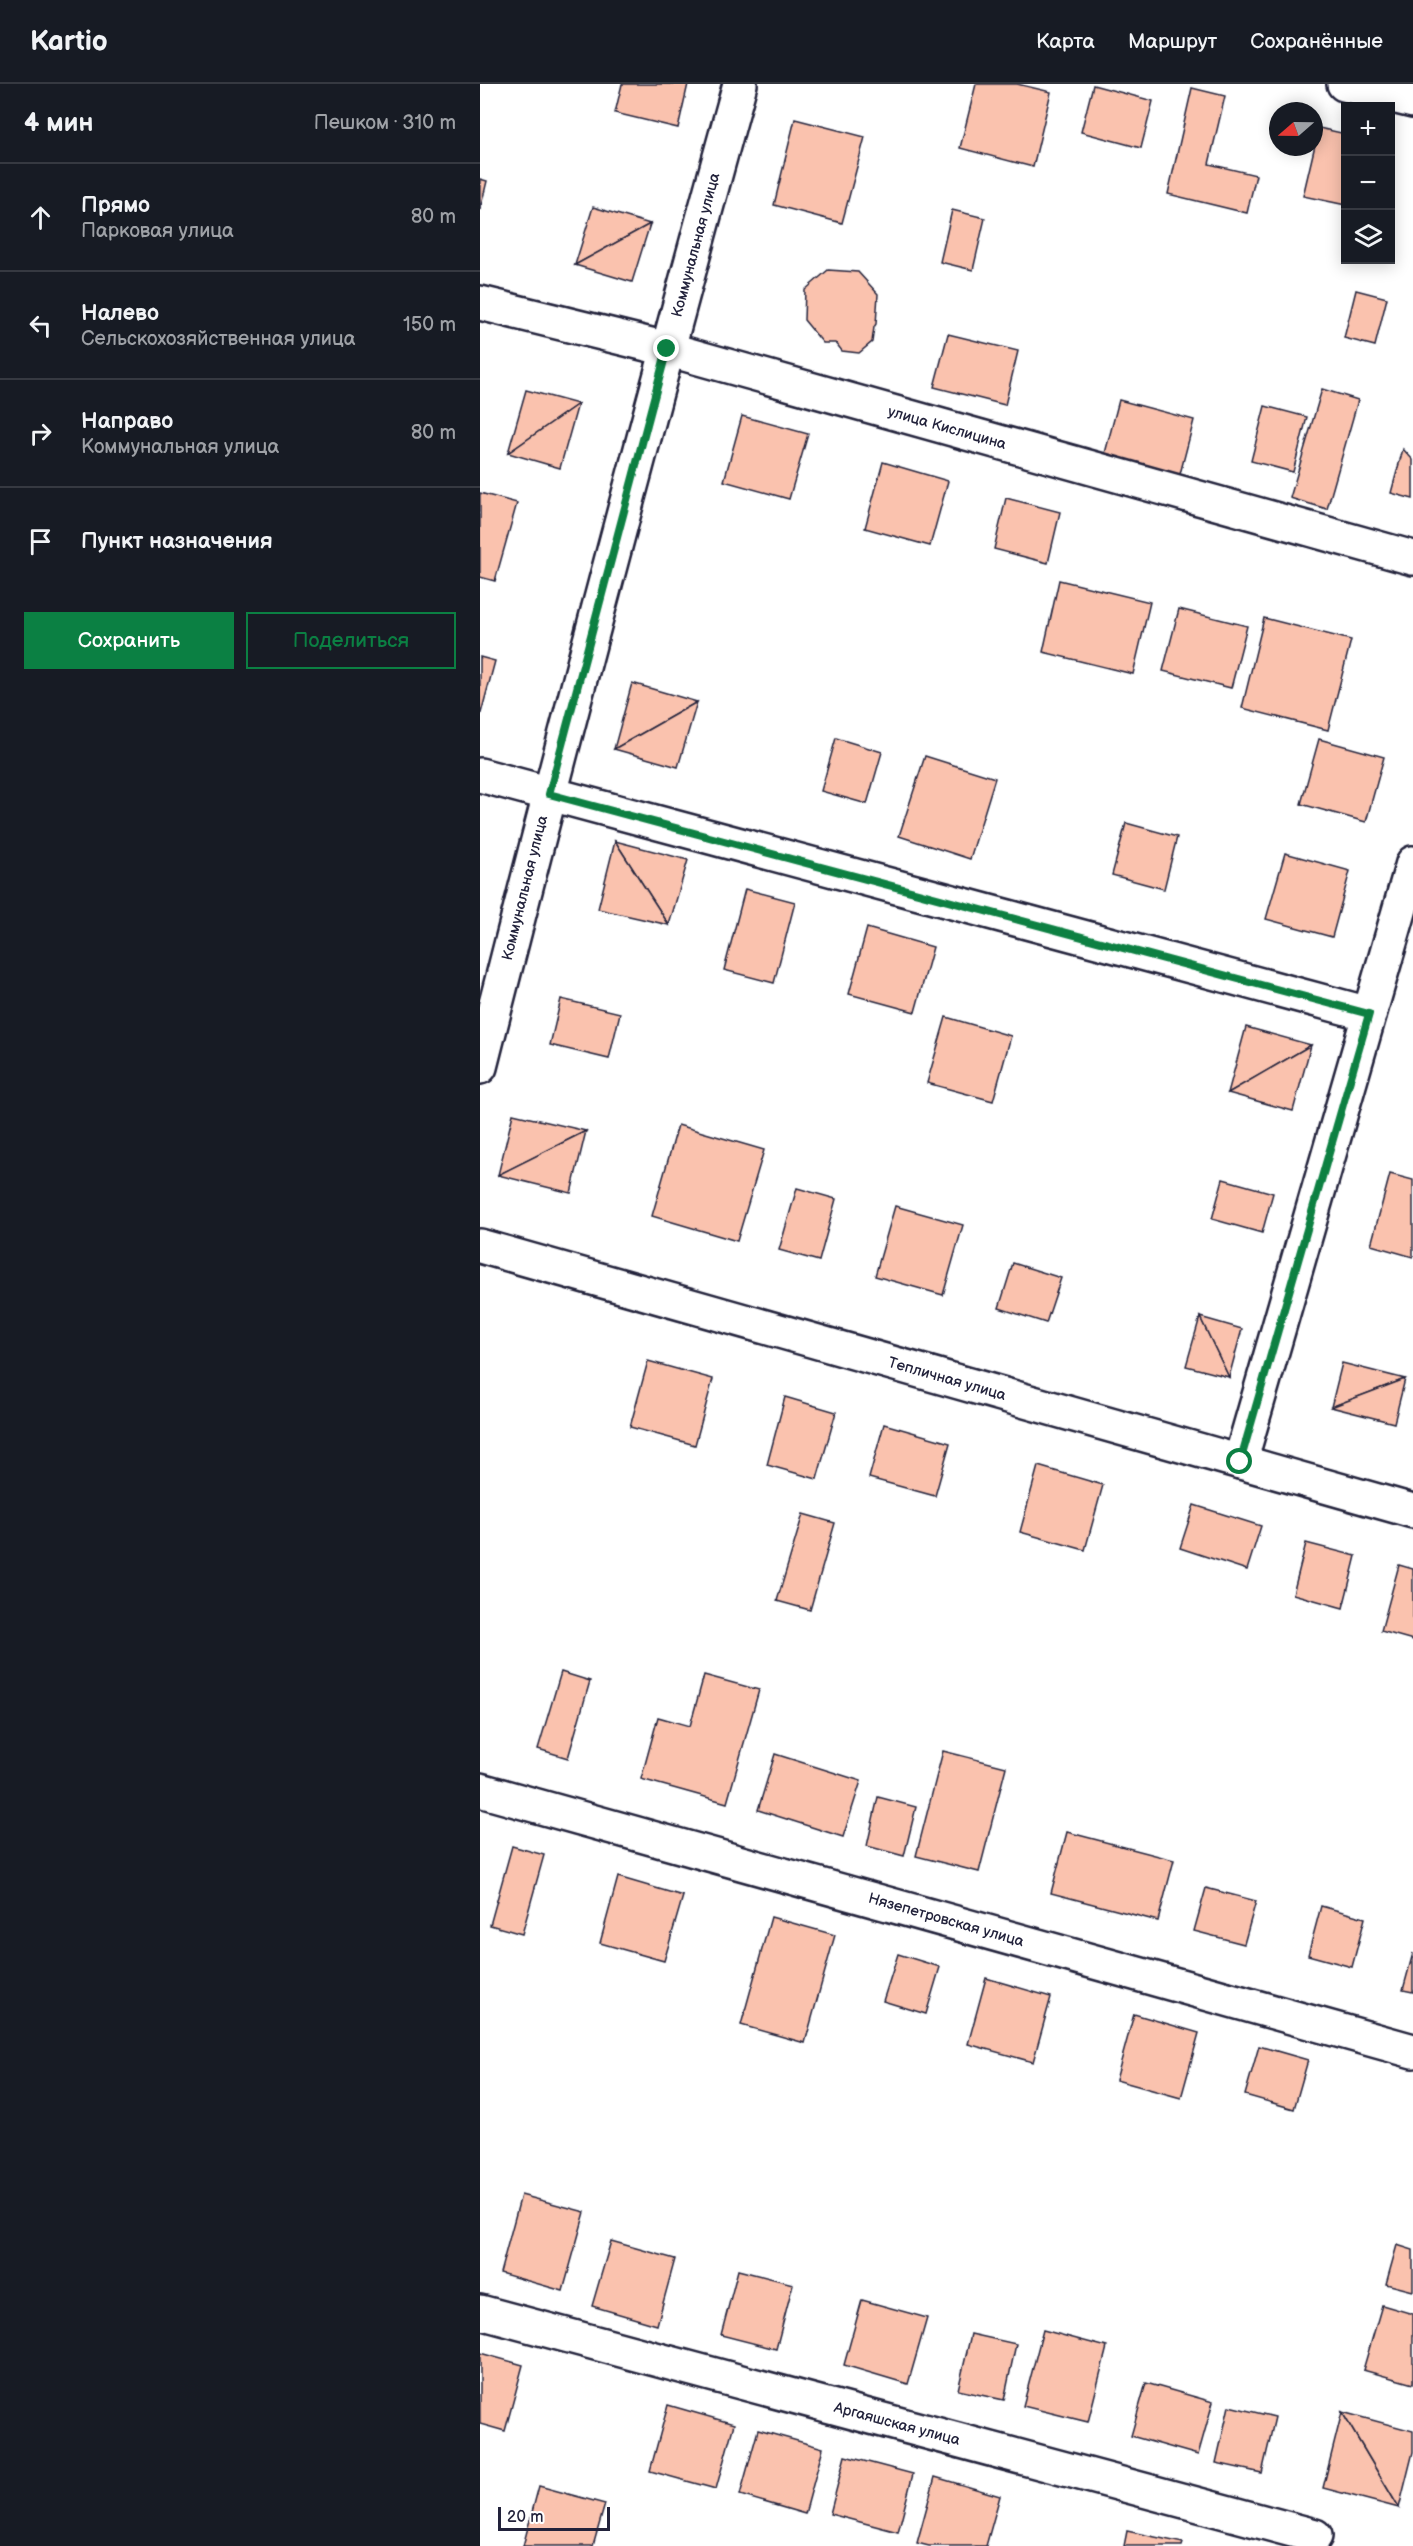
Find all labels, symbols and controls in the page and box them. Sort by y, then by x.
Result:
text: Kartio [30,25,108,58]
text: Карта [1036,29,1095,54]
text: Маршрут [1128,29,1217,54]
text: Сохранённые [1250,29,1383,54]
north arrow [1269,102,1323,156]
map controls [1341,102,1395,264]
button: + [1341,102,1395,156]
text: 4 мин [24,108,93,139]
text: Пешком · 310 m [314,111,456,135]
button: − [1341,156,1395,210]
street label: Коммунальная улица [668,171,724,319]
text: Прямо [81,192,150,219]
icon: ahead [24,201,57,234]
text: 80 m [411,205,456,229]
button: layers [1341,210,1395,264]
text: Парковая улица [81,219,234,243]
text: Налево [81,300,159,327]
icon: left [24,309,57,342]
text: 150 m [403,313,456,337]
text: Сельскохозяйственная улица [81,327,356,351]
route end [653,335,679,361]
street label: улица Кислицина [886,402,1009,454]
text: Направо [81,408,173,435]
icon: right [24,417,57,450]
text: 80 m [411,421,456,445]
text: Коммунальная улица [81,435,279,459]
icon: arrive [24,525,57,558]
text: Пункт назначения [81,528,273,555]
button: Сохранить [24,612,234,669]
button: Поделиться [246,612,456,669]
street label: Коммунальная улица [498,813,552,962]
street label: Тепличная улица [886,1353,1008,1405]
route start [1226,1448,1252,1474]
street label: Нязепетровская улица [866,1889,1026,1951]
street label: Аргаяшская улица [831,2398,962,2450]
scale bar [498,2504,610,2532]
text: 20 m [507,2508,543,2527]

